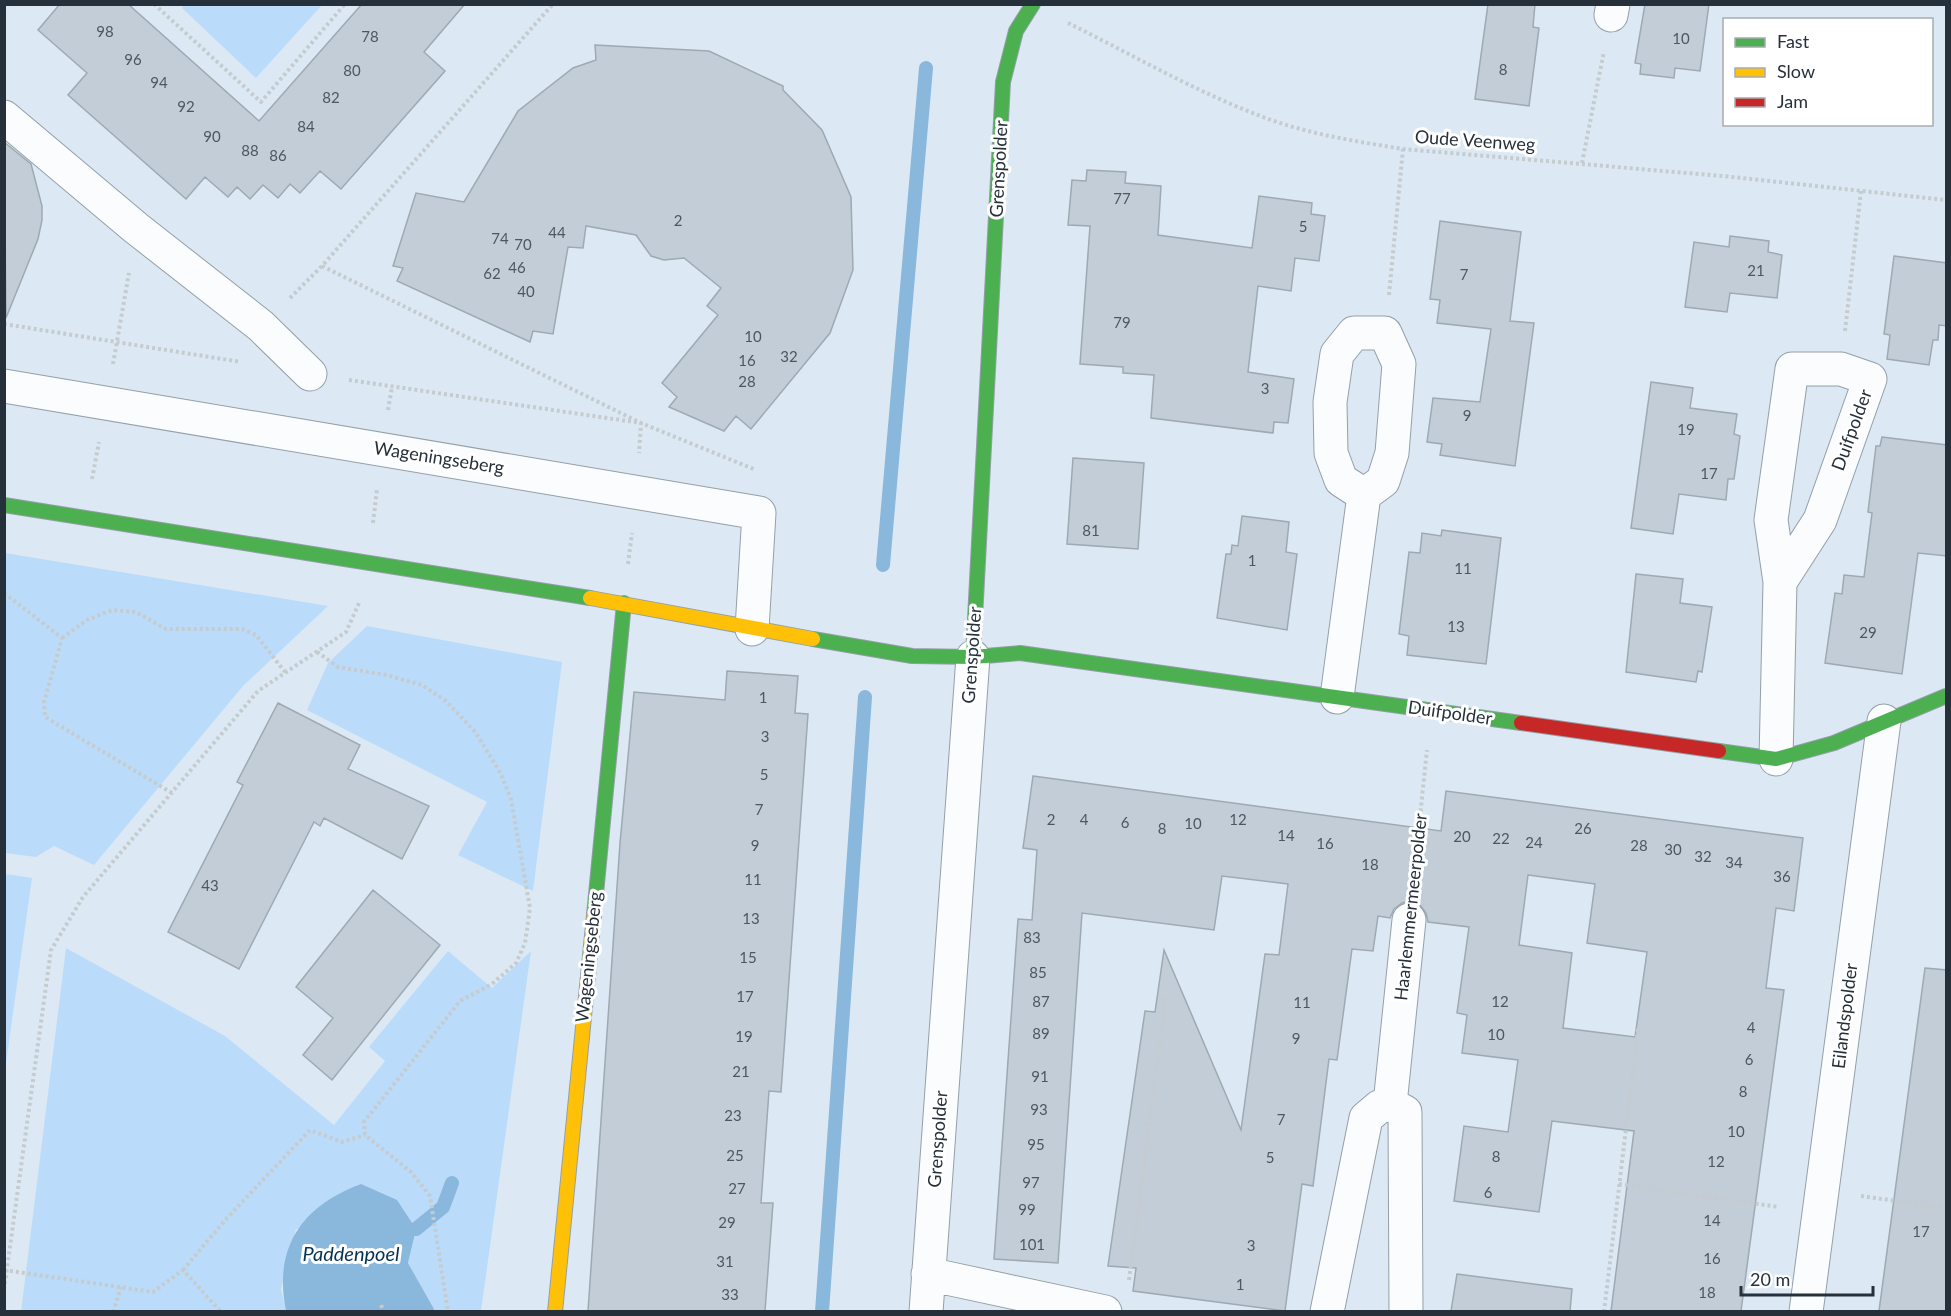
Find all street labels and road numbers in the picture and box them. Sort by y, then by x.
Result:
street label: Grenspolder [984,119,1012,218]
street label: Oude Veenweg [1414,125,1536,155]
street label: Duifpolder [1826,386,1876,473]
street label: Wageningseberg [372,436,506,478]
street label: Grenspolder [957,605,985,704]
street label: Duifpolder [1407,695,1494,729]
street label: Haarlemmermeerpolder [1389,812,1431,1002]
street label: Wageningseberg [570,890,606,1024]
street label: Eilandspolder [1827,961,1861,1070]
street label: Grenspolder [923,1089,951,1188]

